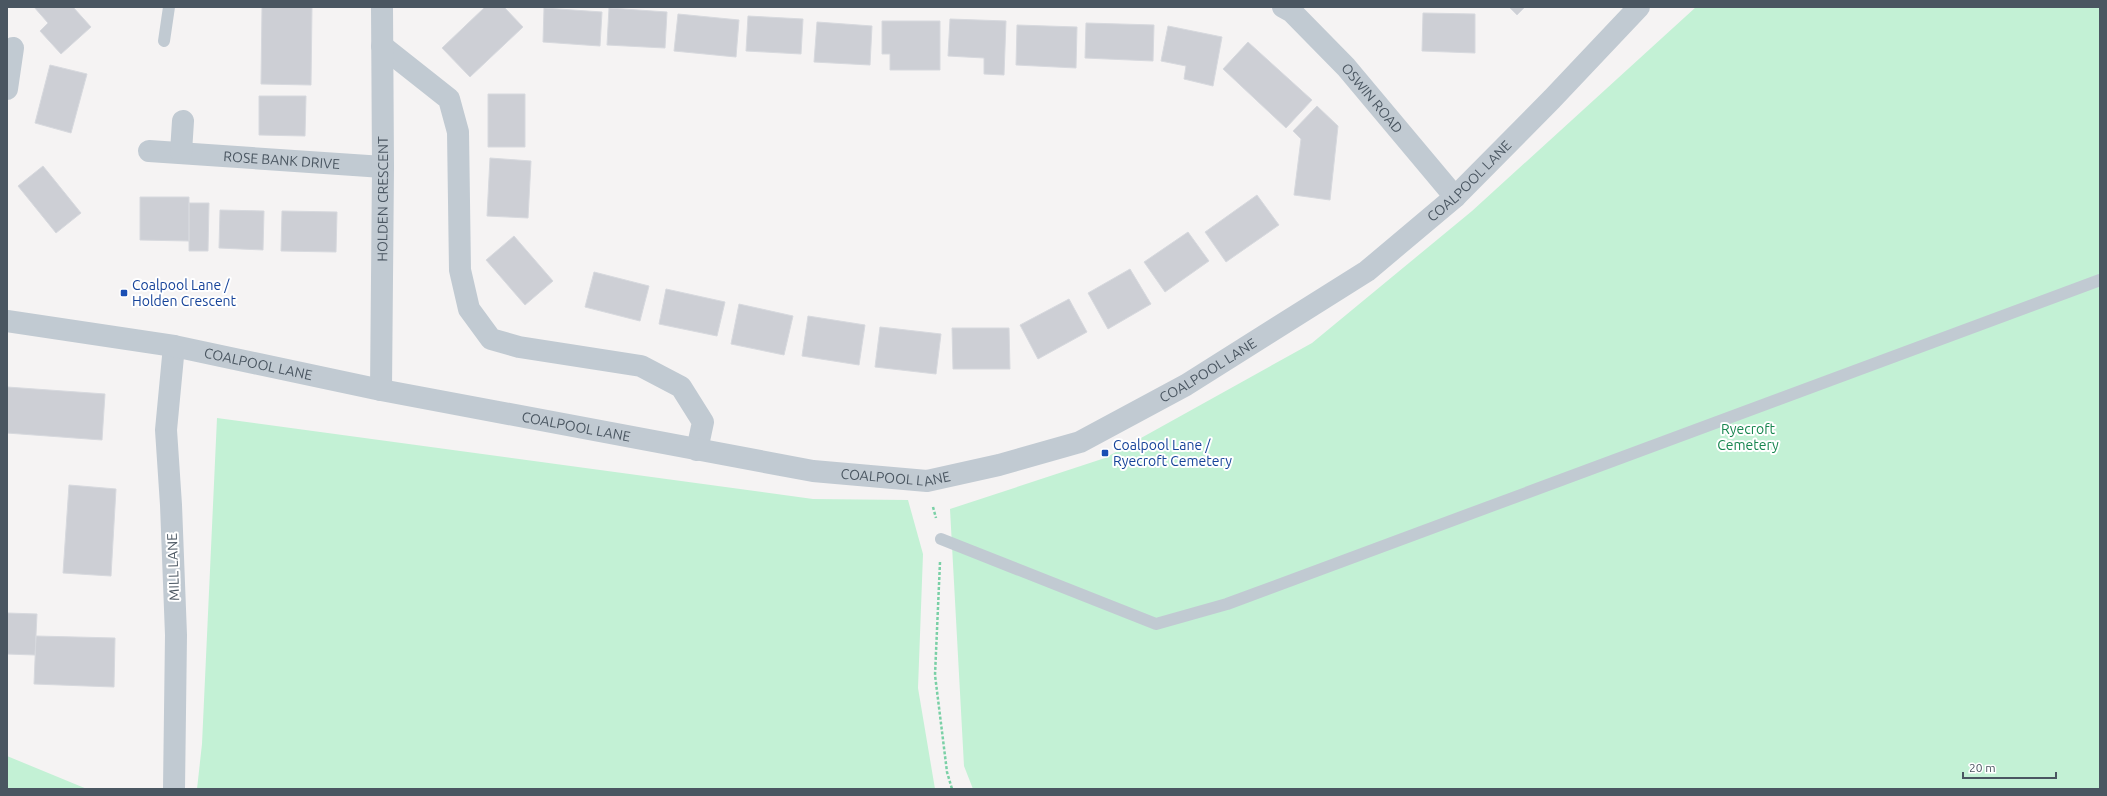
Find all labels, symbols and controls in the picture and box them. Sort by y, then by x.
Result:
street label: OSWIN ROAD [1338,60,1406,136]
street label: HOLDEN CRESCENT [374,136,391,262]
street label: COALPOOL LANE [1424,137,1515,225]
street label: ROSE BANK DRIVE [223,148,341,172]
place label: Coalpool Lane / Holden Crescent [132,277,237,309]
marker: Coalpool Lane / Holden Crescent [119,288,129,298]
street label: COALPOOL LANE [1157,335,1259,406]
street label: COALPOOL LANE [203,345,314,383]
street label: COALPOOL LANE [520,409,632,445]
park label: Ryecroft Cemetery [1717,421,1779,453]
place label: Coalpool Lane / Ryecroft Cemetery [1113,437,1232,469]
marker: Coalpool Lane / Ryecroft Cemetery [1100,448,1110,458]
street label: COALPOOL LANE [840,465,952,490]
street label: MILL LANE [164,533,182,601]
scale bar [1963,754,2056,780]
text: 20 m [1969,761,1996,774]

